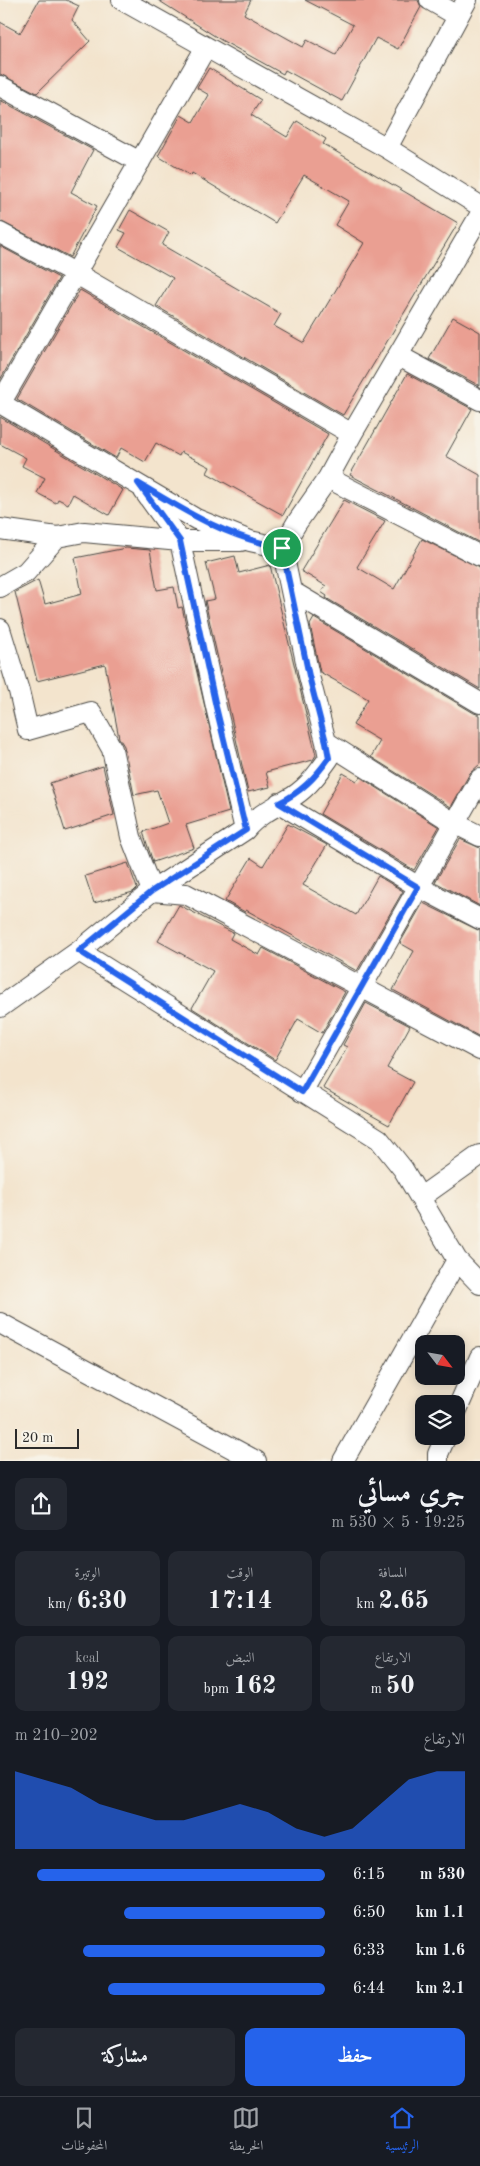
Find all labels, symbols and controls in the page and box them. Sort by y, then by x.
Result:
pin [261,527,303,569]
icon: arrive [268,534,296,562]
north arrow [415,1335,465,1385]
map controls [415,1335,465,1445]
button: layers [415,1395,465,1445]
scale bar [15,1426,79,1449]
text: 20 m [22,1431,53,1445]
button: share [15,1478,67,1530]
text: جري مسائي [357,1480,465,1508]
text: 19:25 · 5 × 530 m [332,1515,465,1531]
text: الوتيرة [74,1566,100,1580]
text: الوقت [227,1566,253,1580]
text: المسافة [378,1566,407,1580]
text: 6:30 [76,1589,127,1614]
text: 17:14 [208,1589,273,1614]
text: 2.65 [379,1589,429,1614]
text: /km [48,1597,76,1611]
text: km [356,1597,379,1611]
text: kcal [75,1651,99,1665]
text: النبض [226,1651,254,1665]
text: الارتفاع [375,1651,411,1665]
text: 192 [66,1670,109,1695]
text: 162 [233,1674,277,1699]
text: 50 [386,1674,415,1699]
text: bpm [204,1682,233,1696]
text: m [371,1682,386,1696]
text: 202–210 m [15,1728,98,1744]
text: الارتفاع [423,1732,465,1748]
text: 6:15 [353,1867,385,1883]
text: 530 m [420,1867,465,1883]
text: 6:50 [353,1905,385,1921]
text: 1.1 km [416,1905,465,1921]
text: 6:33 [353,1943,385,1959]
text: 1.6 km [416,1943,465,1959]
text: 6:44 [353,1981,385,1997]
text: 2.1 km [416,1981,465,1997]
button: مشاركة [15,2028,235,2086]
button: حفظ [245,2028,465,2086]
tab: المحفوظات [61,2104,107,2159]
tab: الخريطة [229,2104,263,2159]
tab: الرئيسية [385,2104,419,2159]

